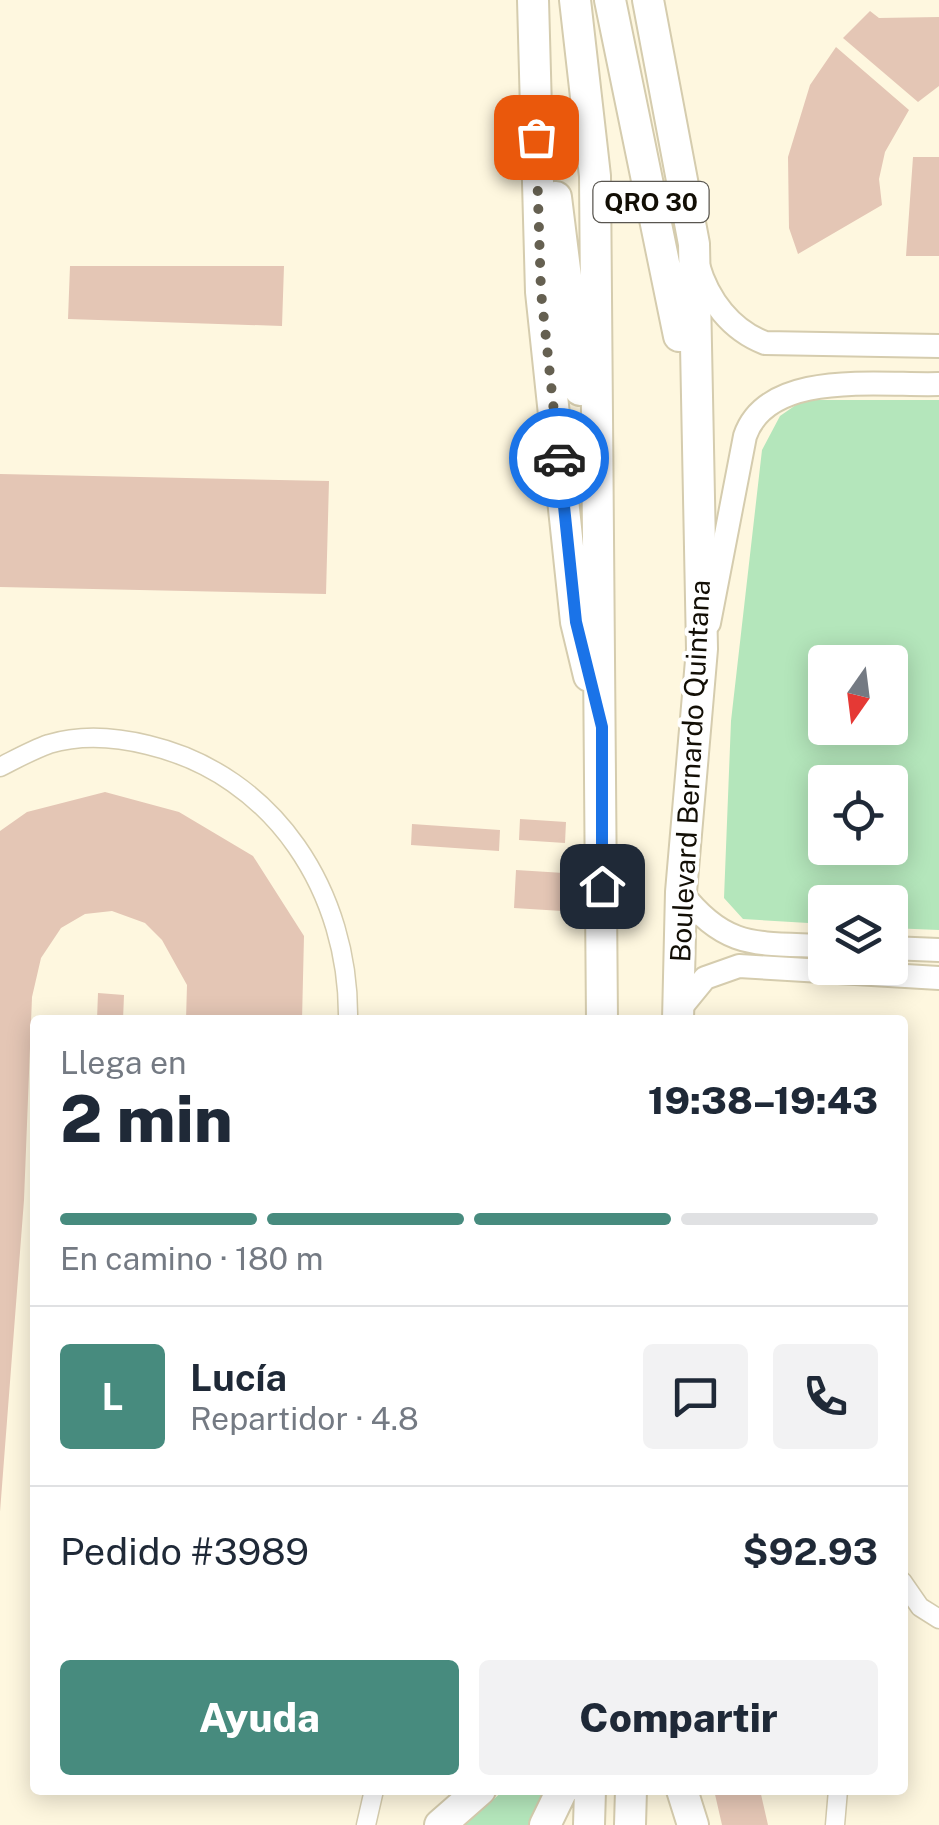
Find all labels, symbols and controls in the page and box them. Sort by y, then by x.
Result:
pin [494,95,579,180]
icon: bag [509,110,564,165]
road number: QRO 30 [594,182,708,222]
courier [509,408,609,508]
icon: car [532,431,587,486]
street label: Boulevard Bernardo Quintana [663,579,716,963]
north arrow [808,645,908,745]
map controls [808,645,908,985]
button: locate [808,765,908,865]
pin [560,844,645,929]
icon: home [575,859,630,914]
button: layers [808,885,908,985]
text: Llega en [60,1044,186,1081]
text: 19:38–19:43 [648,1078,878,1123]
text: 2 min [60,1080,233,1157]
text: En camino · 180 m [60,1240,324,1277]
button: chat [643,1344,748,1449]
button: phone [773,1344,878,1449]
text: Lucía [190,1355,287,1400]
text: L [102,1374,123,1419]
text: Repartidor · 4.8 [190,1400,419,1437]
text: Pedido #3989 [60,1529,309,1574]
text: $92.93 [743,1529,878,1574]
button: Ayuda [60,1660,459,1775]
button: Compartir [479,1660,878,1775]

